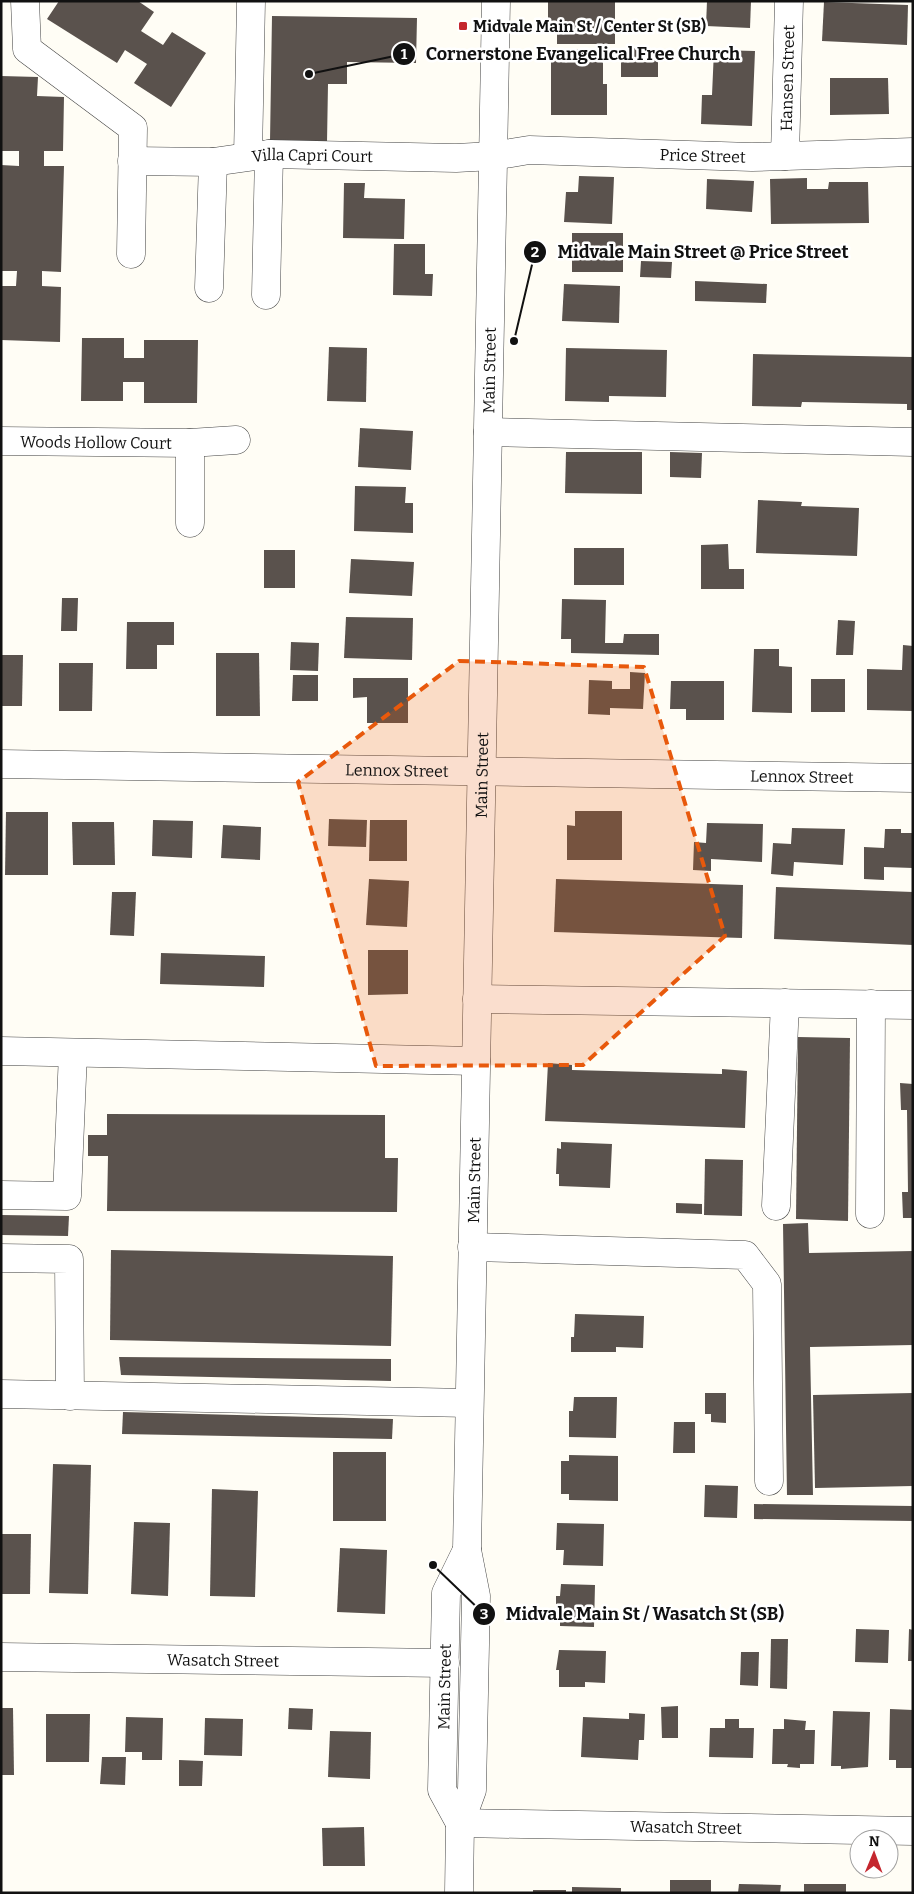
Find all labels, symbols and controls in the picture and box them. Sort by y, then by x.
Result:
place label: Midvale Main St / Center St (SB) [473,17,706,36]
marker: Midvale Main St / Center St (SB) [457,20,469,32]
street label: Hansen Street [776,24,798,131]
callout: Cornerstone Evangelical Free Church [391,38,751,71]
text: Cornerstone Evangelical Free Church [426,43,741,65]
text: 1 [401,45,408,63]
street label: Villa Capri Court [251,144,373,166]
street label: Price Street [659,145,746,166]
callout: Midvale Main Street @ Price Street [522,235,859,268]
text: Midvale Main Street @ Price Street [557,241,849,263]
text: 2 [531,243,539,261]
street label: Main Street [479,327,499,413]
street label: Woods Hollow Court [20,432,172,452]
street label: Main Street [471,732,492,818]
street label: Lennox Street [345,760,449,780]
street label: Lennox Street [750,766,854,787]
street label: Main Street [464,1137,484,1223]
callout: Midvale Main St / Wasatch St (SB) [471,1597,794,1630]
text: Midvale Main St / Wasatch St (SB) [506,1603,784,1625]
text: 3 [480,1605,488,1623]
street label: Main Street [434,1643,454,1730]
street label: Wasatch Street [167,1650,279,1670]
street label: Wasatch Street [630,1817,742,1837]
north arrow [849,1829,899,1879]
text: N [869,1833,880,1850]

